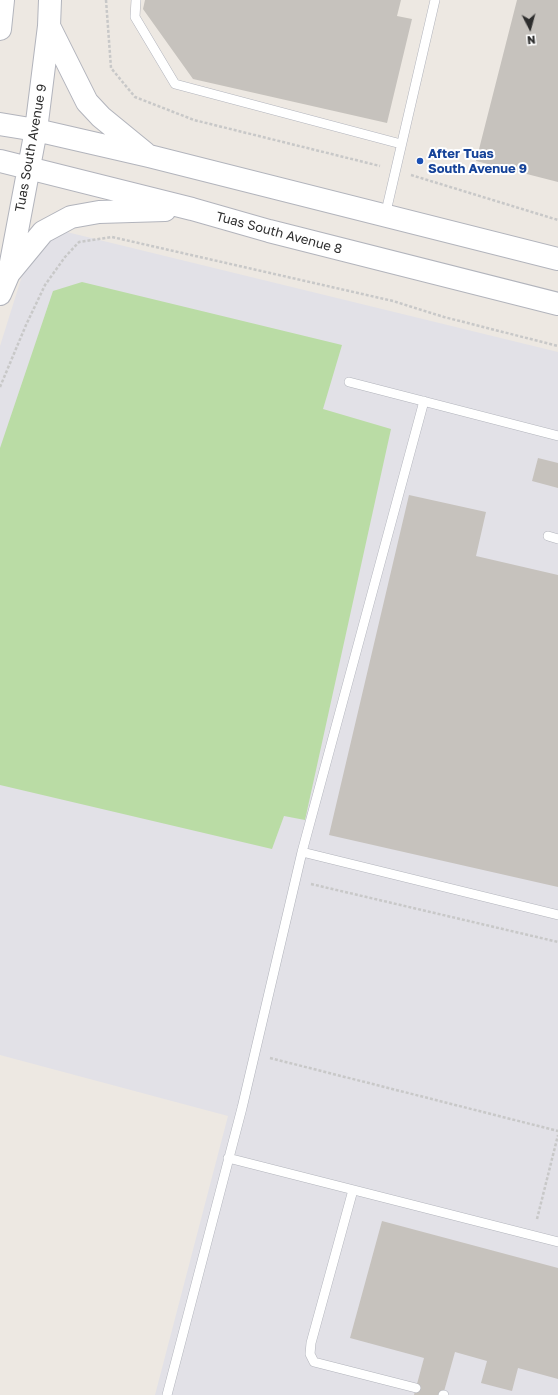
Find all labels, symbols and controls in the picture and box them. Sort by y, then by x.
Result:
north arrow [510,8,550,48]
text: N [526,34,536,47]
street label: Tuas South Avenue 9 [12,83,50,213]
place label: After Tuas South Avenue 9 [428,146,527,177]
marker: After Tuas South Avenue 9 [415,156,425,166]
street label: Tuas South Avenue 8 [214,209,344,257]

